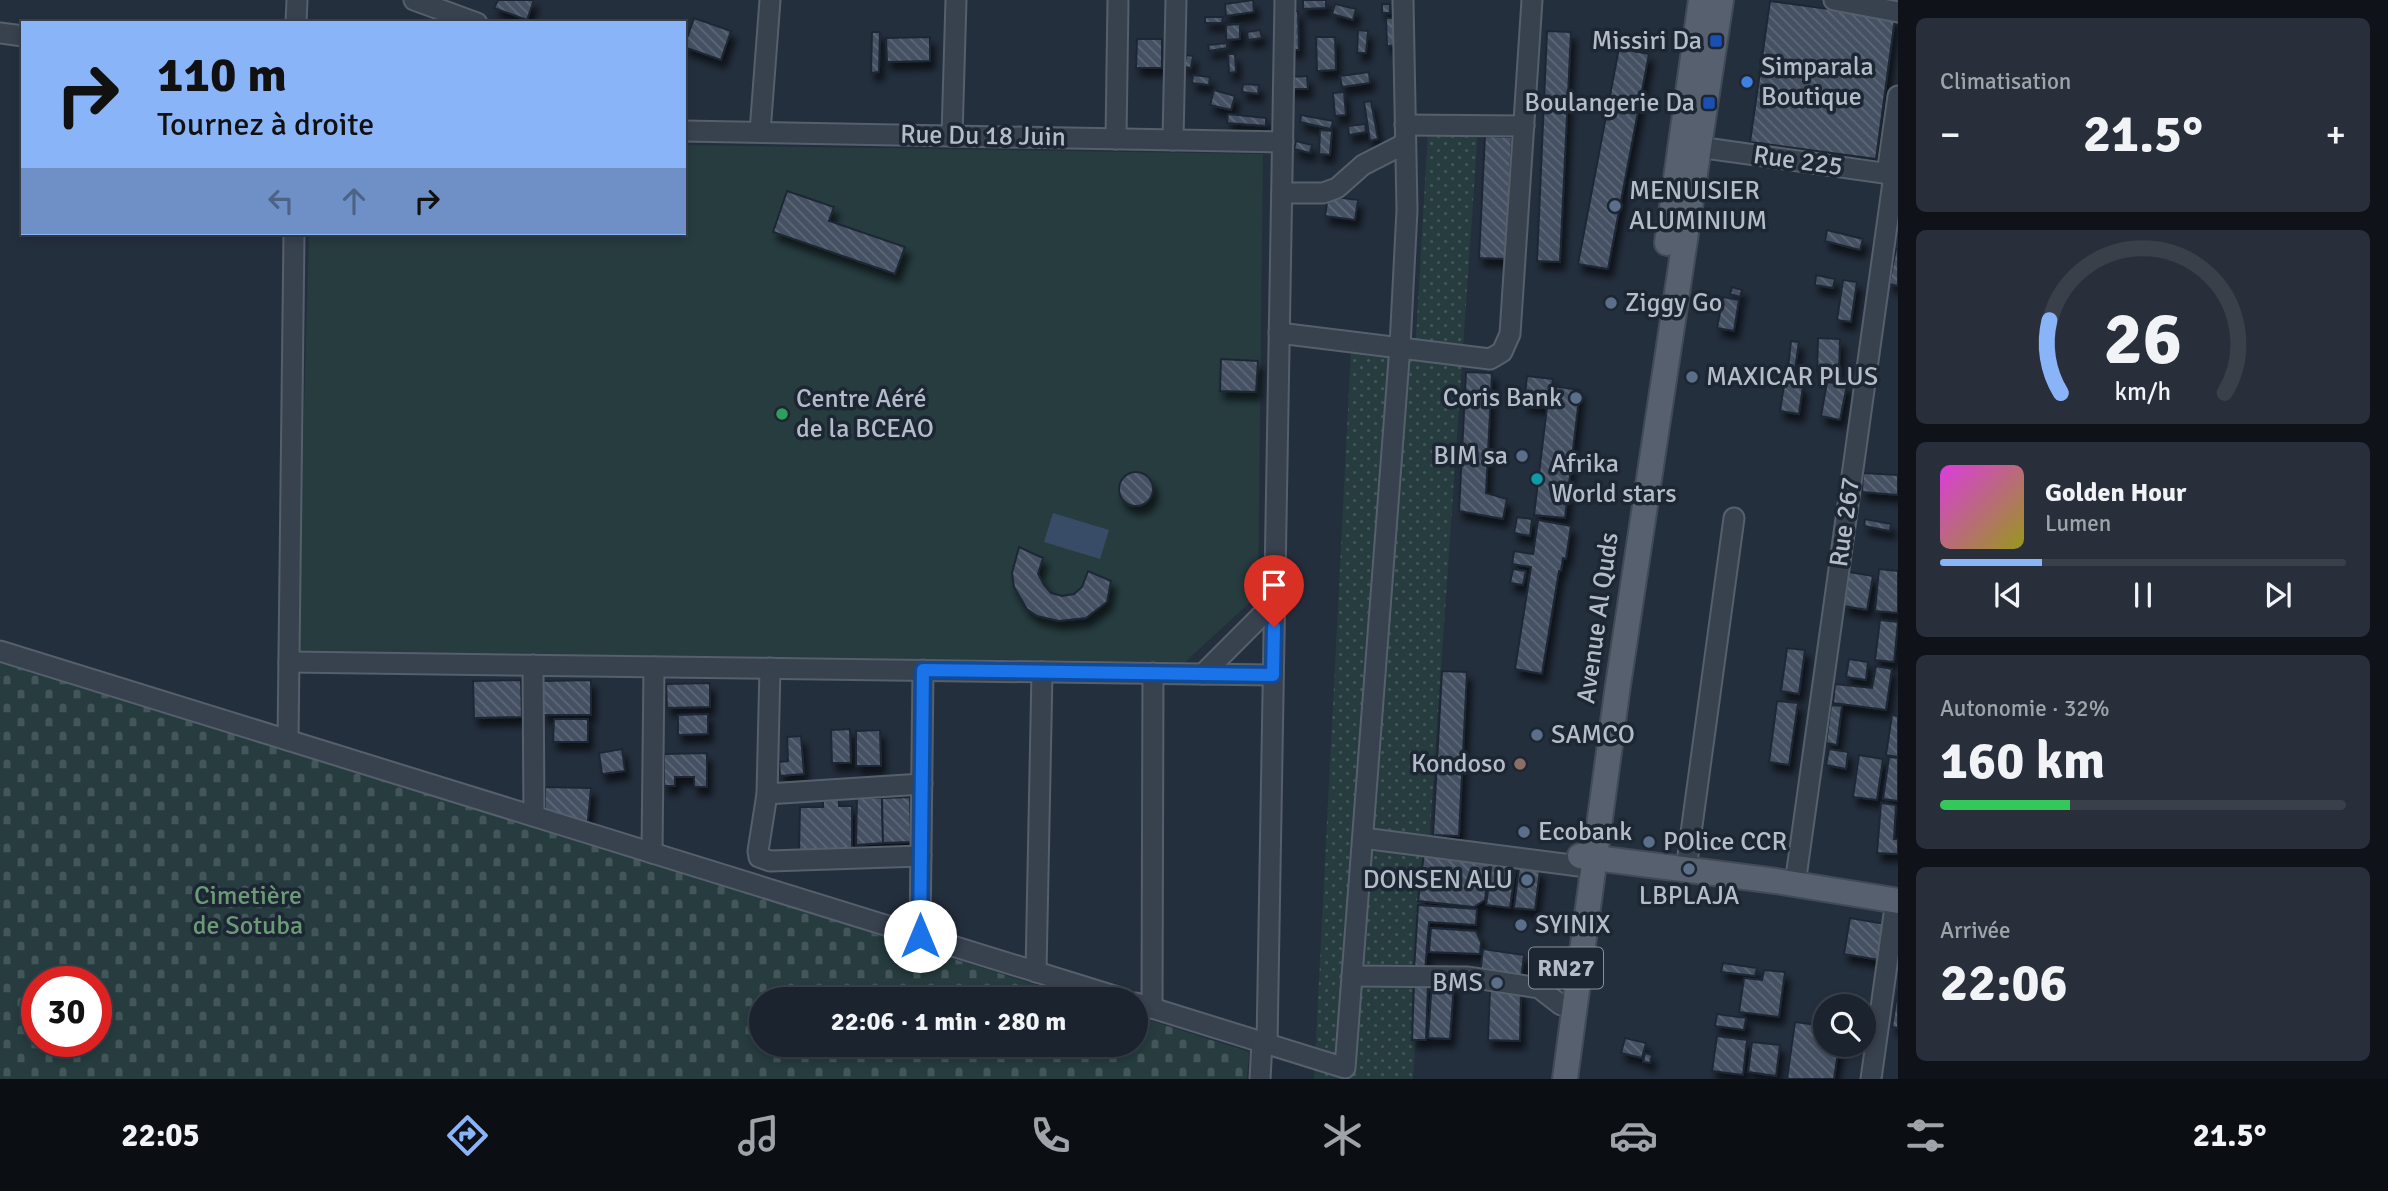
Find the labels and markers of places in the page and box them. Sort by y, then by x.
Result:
place label: Missiri Da [1592,25,1702,57]
marker: Missiri Da [1708,33,1724,49]
place label: Simparala Boutique [1761,51,1874,113]
marker: Simparala Boutique [1739,74,1755,90]
place label: Boulangerie Da [1524,87,1695,119]
marker: Boulangerie Da [1701,95,1717,111]
place label: MENUISIER ALUMINIUM [1629,175,1767,237]
marker: MENUISIER ALUMINIUM [1607,198,1623,214]
place label: Ziggy Go [1625,287,1722,319]
marker: Ziggy Go [1603,295,1619,311]
place label: MAXICAR PLUS [1706,361,1878,393]
marker: MAXICAR PLUS [1684,369,1700,385]
place label: Coris Bank [1443,382,1562,414]
place label: Centre Aéré de la BCEAO [796,383,934,445]
marker: Coris Bank [1568,390,1584,406]
marker: Centre Aéré de la BCEAO [774,406,790,422]
place label: BIM sa [1433,440,1508,472]
marker: BIM sa [1514,448,1530,464]
place label: Afrika World stars [1551,448,1677,510]
marker: Afrika World stars [1529,471,1545,487]
pin [1244,555,1304,627]
place label: SAMCO [1551,719,1635,751]
marker: SAMCO [1529,727,1545,743]
place label: Kondoso [1411,748,1506,780]
marker: Kondoso [1512,756,1528,772]
place label: Ecobank [1538,816,1632,848]
marker: Ecobank [1516,824,1532,840]
place label: POlice CCR [1663,826,1787,858]
marker: POlice CCR [1641,834,1657,850]
marker: LBPLAJA [1681,861,1697,877]
place label: DONSEN ALU [1363,864,1513,896]
marker: DONSEN ALU [1519,872,1535,888]
place label: LBPLAJA [1639,880,1739,912]
place label: SYINIX [1535,909,1611,941]
marker: SYINIX [1513,917,1529,933]
place label: BMS [1432,967,1483,999]
marker: BMS [1489,975,1505,991]

